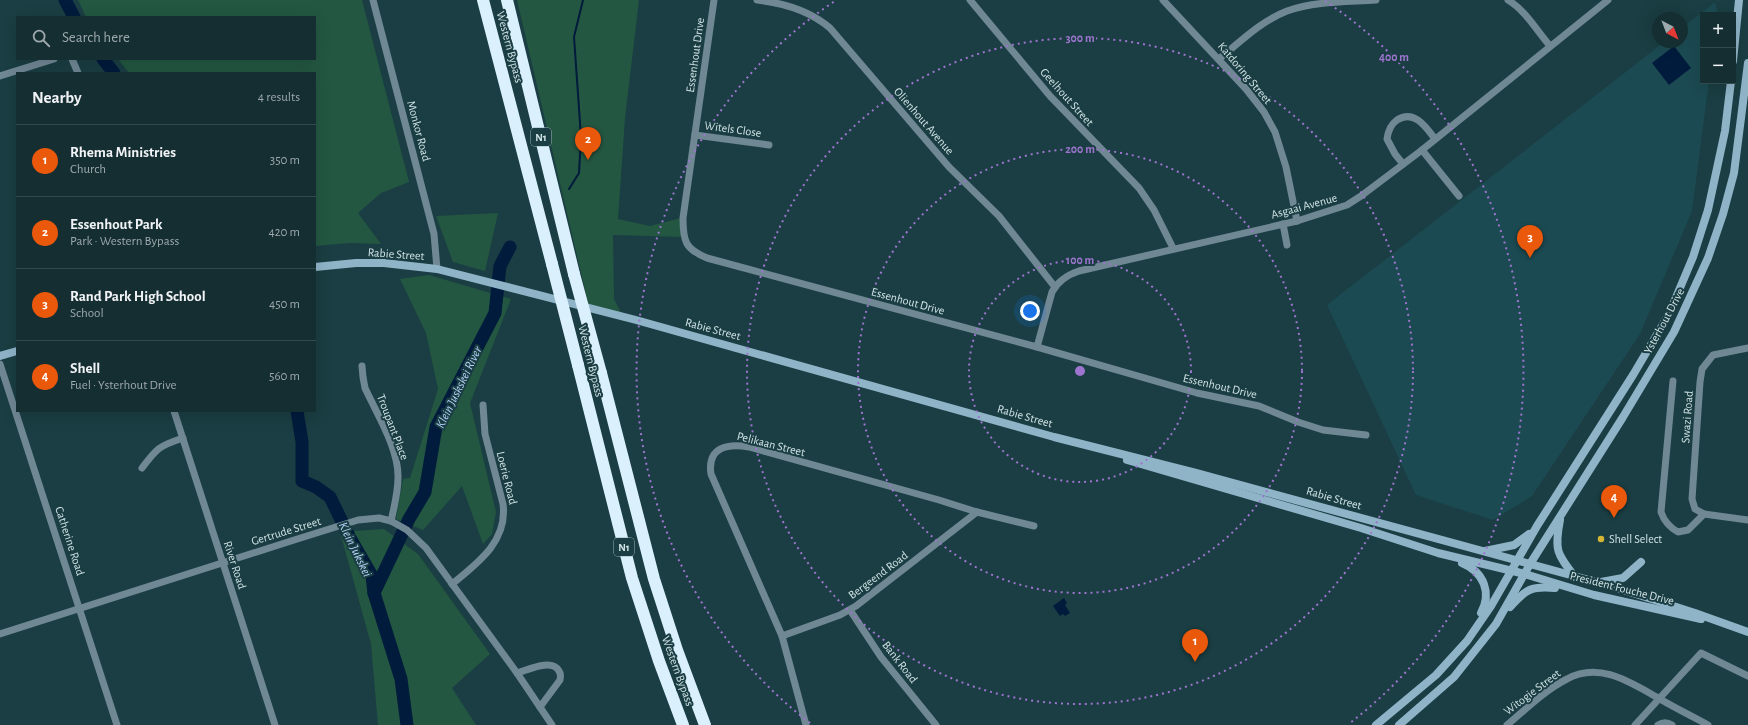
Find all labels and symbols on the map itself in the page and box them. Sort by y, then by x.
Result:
street label: Western Bypass [494,10,525,84]
north arrow [1652,12,1688,48]
street label: Essenhout Drive [684,17,706,93]
text: 300 m [1065,32,1095,44]
street label: Katdoring Street [1216,40,1274,106]
text: 400 m [1379,51,1409,63]
street label: Geelhout Street [1038,66,1096,128]
street label: Olienhout Avenue [892,85,956,157]
street label: Monkor Road [405,100,433,162]
street label: Witels Close [704,119,762,139]
pin: 2 [575,127,601,160]
road number: N1 [531,128,551,146]
text: 200 m [1065,143,1095,155]
street label: Asgaai Avenue [1270,191,1338,221]
pin: 3 [1517,225,1543,258]
street label: Rabie Street [367,246,425,262]
text: 100 m [1066,254,1094,266]
street label: Essenhout Drive [870,285,946,317]
street label: Ysterhout Drive [1642,286,1686,356]
your location [1020,301,1040,321]
street label: Rabie Street [684,316,742,342]
street label: Western Bypass [575,324,606,398]
water label: Klein Juskskei River [434,344,485,431]
centre of rings [1073,364,1087,378]
street label: Essenhout Drive [1182,372,1258,400]
street label: Swazi Road [1679,390,1695,444]
street label: Troupant Place [375,392,411,462]
street label: Rabie Street [996,402,1054,430]
street label: Pelikaan Street [736,430,806,458]
street label: Loerie Road [495,450,519,506]
street label: Rabie Street [1305,484,1363,512]
pin: 4 [1601,485,1627,518]
street label: Catherine Road [53,505,87,577]
street label: Gertrude Street [250,515,322,547]
water label: Klein Jukskei [336,520,374,579]
place label: Shell Select [1609,533,1662,545]
marker: Shell Select [1596,534,1606,544]
road number: N1 [614,538,634,556]
street label: River Road [222,540,248,590]
street label: Bergeend Road [846,549,910,601]
street label: President Fouche Drive [1569,569,1675,607]
pin: 1 [1182,629,1208,662]
street label: Western Bypass [659,634,696,708]
street label: Bank Road [880,639,920,685]
street label: Witogie Street [1501,667,1563,717]

